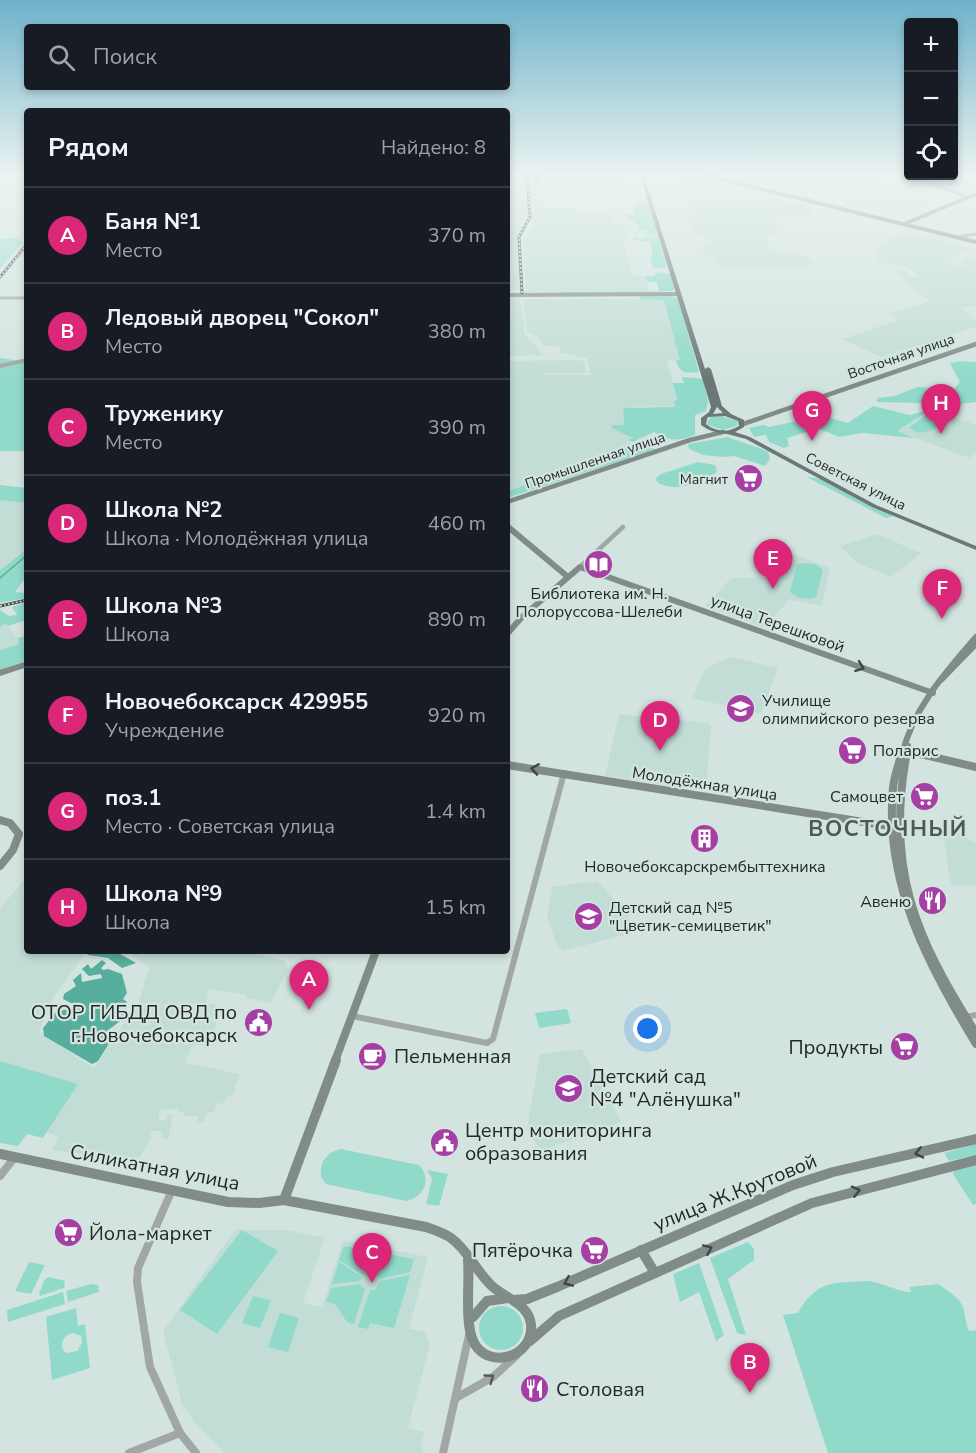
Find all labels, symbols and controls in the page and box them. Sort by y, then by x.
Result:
map controls [904,18,958,180]
button: + [904,18,958,72]
search box [24,24,510,90]
icon: search [45,41,78,74]
text: Поиск [93,42,157,72]
button: − [904,72,958,126]
button: locate [904,126,958,180]
text: Рядом [48,130,129,165]
text: Найдено: 8 [381,134,486,161]
text: Баня №1 [105,207,201,237]
text: A [60,222,75,249]
text: 370 m [428,222,486,249]
text: Место [105,237,163,264]
text: Ледовый дворец "Сокол" [105,303,379,333]
text: B [61,318,74,345]
text: 380 m [428,318,486,345]
street label: Восточная улица [845,329,957,384]
text: Место [105,333,163,360]
pin: H [922,384,960,434]
pin: G [792,392,832,441]
text: Труженику [105,399,223,429]
text: C [61,414,74,441]
text: 390 m [428,414,486,441]
street label: Промышленная улица [522,428,668,493]
text: Место [105,429,163,456]
street label: Советская улица [802,448,909,515]
supermarket icon: Магнит [733,463,765,495]
place label: Магнит [680,470,729,489]
text: Школа №2 [105,495,222,525]
text: D [60,510,75,537]
text: 460 m [428,510,486,537]
text: Школа · Молодёжная улица [105,525,368,552]
pin: E [754,540,792,589]
library icon: Библиотека им. Н. Полоруссова-Шелеби [583,549,615,581]
pin: F [922,570,962,619]
place label: Библиотека им. Н. Полоруссова-Шелеби [515,583,683,623]
street label: улица Терешковой [707,589,848,658]
text: Школа №3 [105,591,222,621]
text: E [62,606,73,633]
text: 890 m [428,606,486,633]
text: Школа [105,621,170,648]
one-way arrow [854,659,865,672]
text: Новочебоксарск 429955 [105,687,368,717]
place label: Училище олимпийского резерва [761,690,935,730]
school or university icon: Училище олимпийского резерва [725,693,757,725]
text: F [62,702,73,729]
text: 920 m [428,702,486,729]
pin: D [640,702,680,751]
text: Учреждение [105,717,224,744]
supermarket icon: Поларис [836,734,868,766]
place label: Поларис [873,740,939,762]
street label: Молодёжная улица [631,762,779,806]
one-way arrow [531,763,541,776]
supermarket icon: Самоцвет [908,780,940,812]
text: поз.1 [105,783,161,813]
place label: Самоцвет [830,786,904,808]
text: G [60,798,75,825]
text: 1.4 km [425,798,486,825]
text: Место · Советская улица [105,813,335,840]
district label: ВОСТОЧНЫЙ [808,814,968,844]
building icon: Новочебоксарскрембыттехника [689,822,721,854]
place label: Новочебоксарскрембыттехника [584,856,826,878]
text: Школа №9 [105,879,222,909]
restaurant icon: Авеню [916,885,948,917]
place label: Авеню [860,891,911,913]
text: H [60,894,75,921]
text: 1.5 km [425,894,486,921]
place label: Детский сад №5 "Цветик-семицветик" [609,897,771,937]
school or university icon: Детский сад №5 "Цветик-семицветик" [572,900,604,932]
text: Школа [105,909,170,936]
pin: A [290,960,328,1010]
place label: ОТОР ГИБДД ОВД по г.Новочебоксарск [31,999,237,1049]
public building icon: ОТОР ГИБДД ОВД по г.Новочебоксарск [242,1007,274,1039]
your location [633,1014,662,1043]
supermarket icon: Продукты [888,1031,920,1063]
place label: Продукты [788,1034,883,1061]
cafe icon: Пельменная [357,1040,389,1072]
place label: Пельменная [394,1043,511,1070]
place label: Детский сад №4 "Алёнушка" [590,1063,741,1113]
school or university icon: Детский сад №4 "Алёнушка" [553,1072,585,1104]
place label: Центр мониторинга образования [465,1117,652,1167]
public building icon: Центр мониторинга образования [428,1126,460,1158]
street label: Силикатная улица [68,1138,242,1197]
one-way arrow [914,1145,924,1158]
street label: улица Ж.Крутовой [649,1147,821,1238]
one-way arrow [850,1185,860,1198]
supermarket icon: Йола-маркет [52,1217,84,1249]
place label: Йола-маркет [89,1220,212,1247]
pin: C [352,1234,392,1283]
supermarket icon: Пятёрочка [578,1234,610,1266]
place label: Пятёрочка [472,1237,573,1264]
one-way arrow [702,1245,713,1257]
one-way arrow [564,1275,575,1287]
pin: B [730,1344,770,1393]
restaurant icon: Столовая [519,1373,551,1405]
one-way arrow [483,1374,494,1385]
place label: Столовая [556,1376,645,1403]

